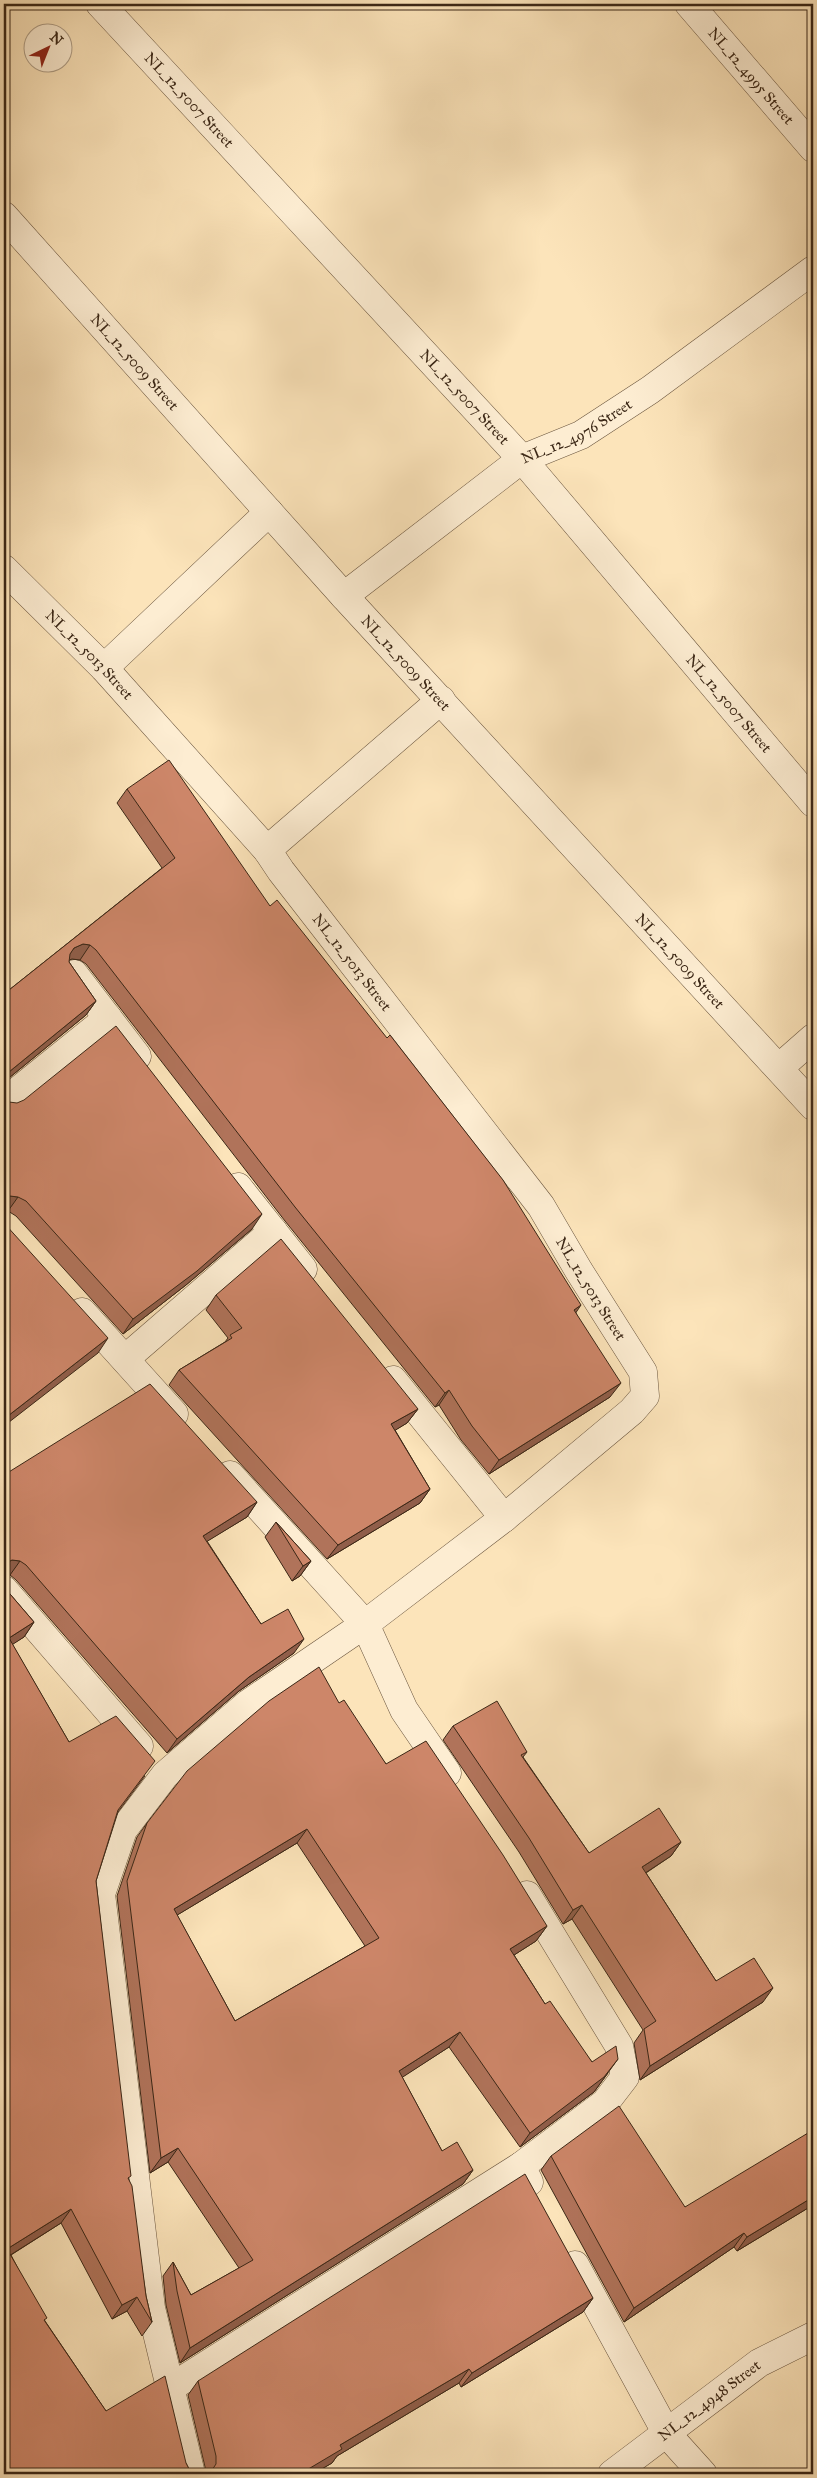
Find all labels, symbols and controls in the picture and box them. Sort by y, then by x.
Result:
north arrow [22,22,72,72]
street label: NL_12_4995 Street [704,24,798,129]
text: N [46,29,67,49]
street label: NL_12_5007 Street [141,49,238,152]
street label: NL_12_5009 Street [87,310,183,415]
street label: NL_12_5007 Street [416,346,513,449]
street label: NL_12_4976 Street [519,395,636,467]
street label: NL_12_5013 Street [42,606,137,704]
street label: NL_12_5009 Street [357,612,455,715]
street label: NL_12_5007 Street [682,651,776,757]
street label: NL_12_5013 Street [309,910,396,1015]
street label: NL_12_5009 Street [631,910,729,1013]
street label: NL_12_5013 Street [552,1234,630,1344]
street label: NL_12_4948 Street [655,2356,765,2445]

